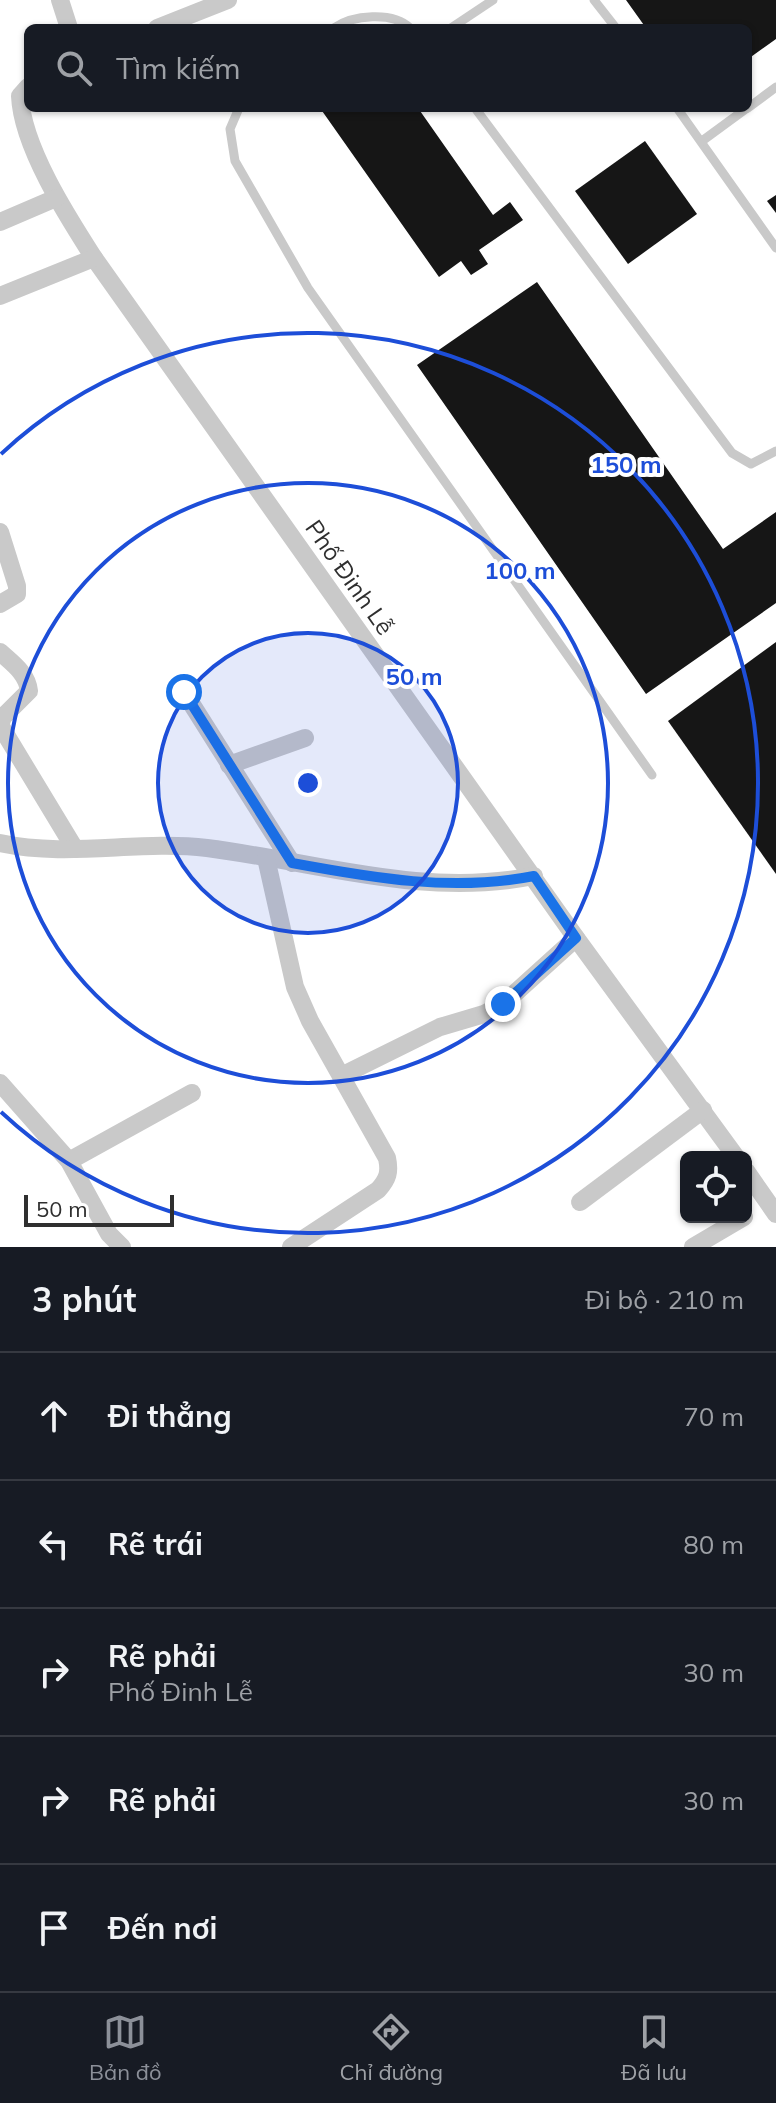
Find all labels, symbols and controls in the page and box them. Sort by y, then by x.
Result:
search box [24,24,752,112]
icon: search [52,46,96,90]
text: Tìm kiếm [116,49,241,87]
text: 150 m [590,449,662,479]
street label: Phố Đinh Lễ [299,514,401,640]
text: 100 m [484,555,556,585]
text: 50 m [386,661,442,691]
route start [166,674,202,710]
centre of rings [294,769,322,797]
route end [485,986,521,1022]
map controls [680,1151,752,1223]
button: locate [680,1151,752,1223]
scale bar [24,1191,174,1227]
text: 50 m [36,1195,87,1223]
text: 3 phút [32,1278,136,1321]
text: Đi bộ · 210 m [585,1283,744,1316]
icon: ahead [32,1394,76,1438]
text: Đi thẳng [108,1397,232,1435]
text: 70 m [683,1400,744,1433]
icon: left [32,1522,76,1566]
text: Rẽ trái [108,1525,203,1563]
text: 80 m [683,1528,744,1561]
text: Rẽ phải [108,1637,216,1675]
icon: right [32,1650,76,1694]
text: 30 m [683,1656,744,1689]
text: Phố Đinh Lễ [108,1675,253,1708]
icon: right [32,1778,76,1822]
text: Rẽ phải [108,1781,216,1819]
text: 30 m [683,1784,744,1817]
icon: arrive [32,1906,76,1950]
text: Đến nơi [108,1909,217,1947]
tab: Bản đồ [89,2010,162,2086]
tab: Chỉ đường [339,2010,443,2086]
tab: Đã lưu [621,2010,687,2086]

